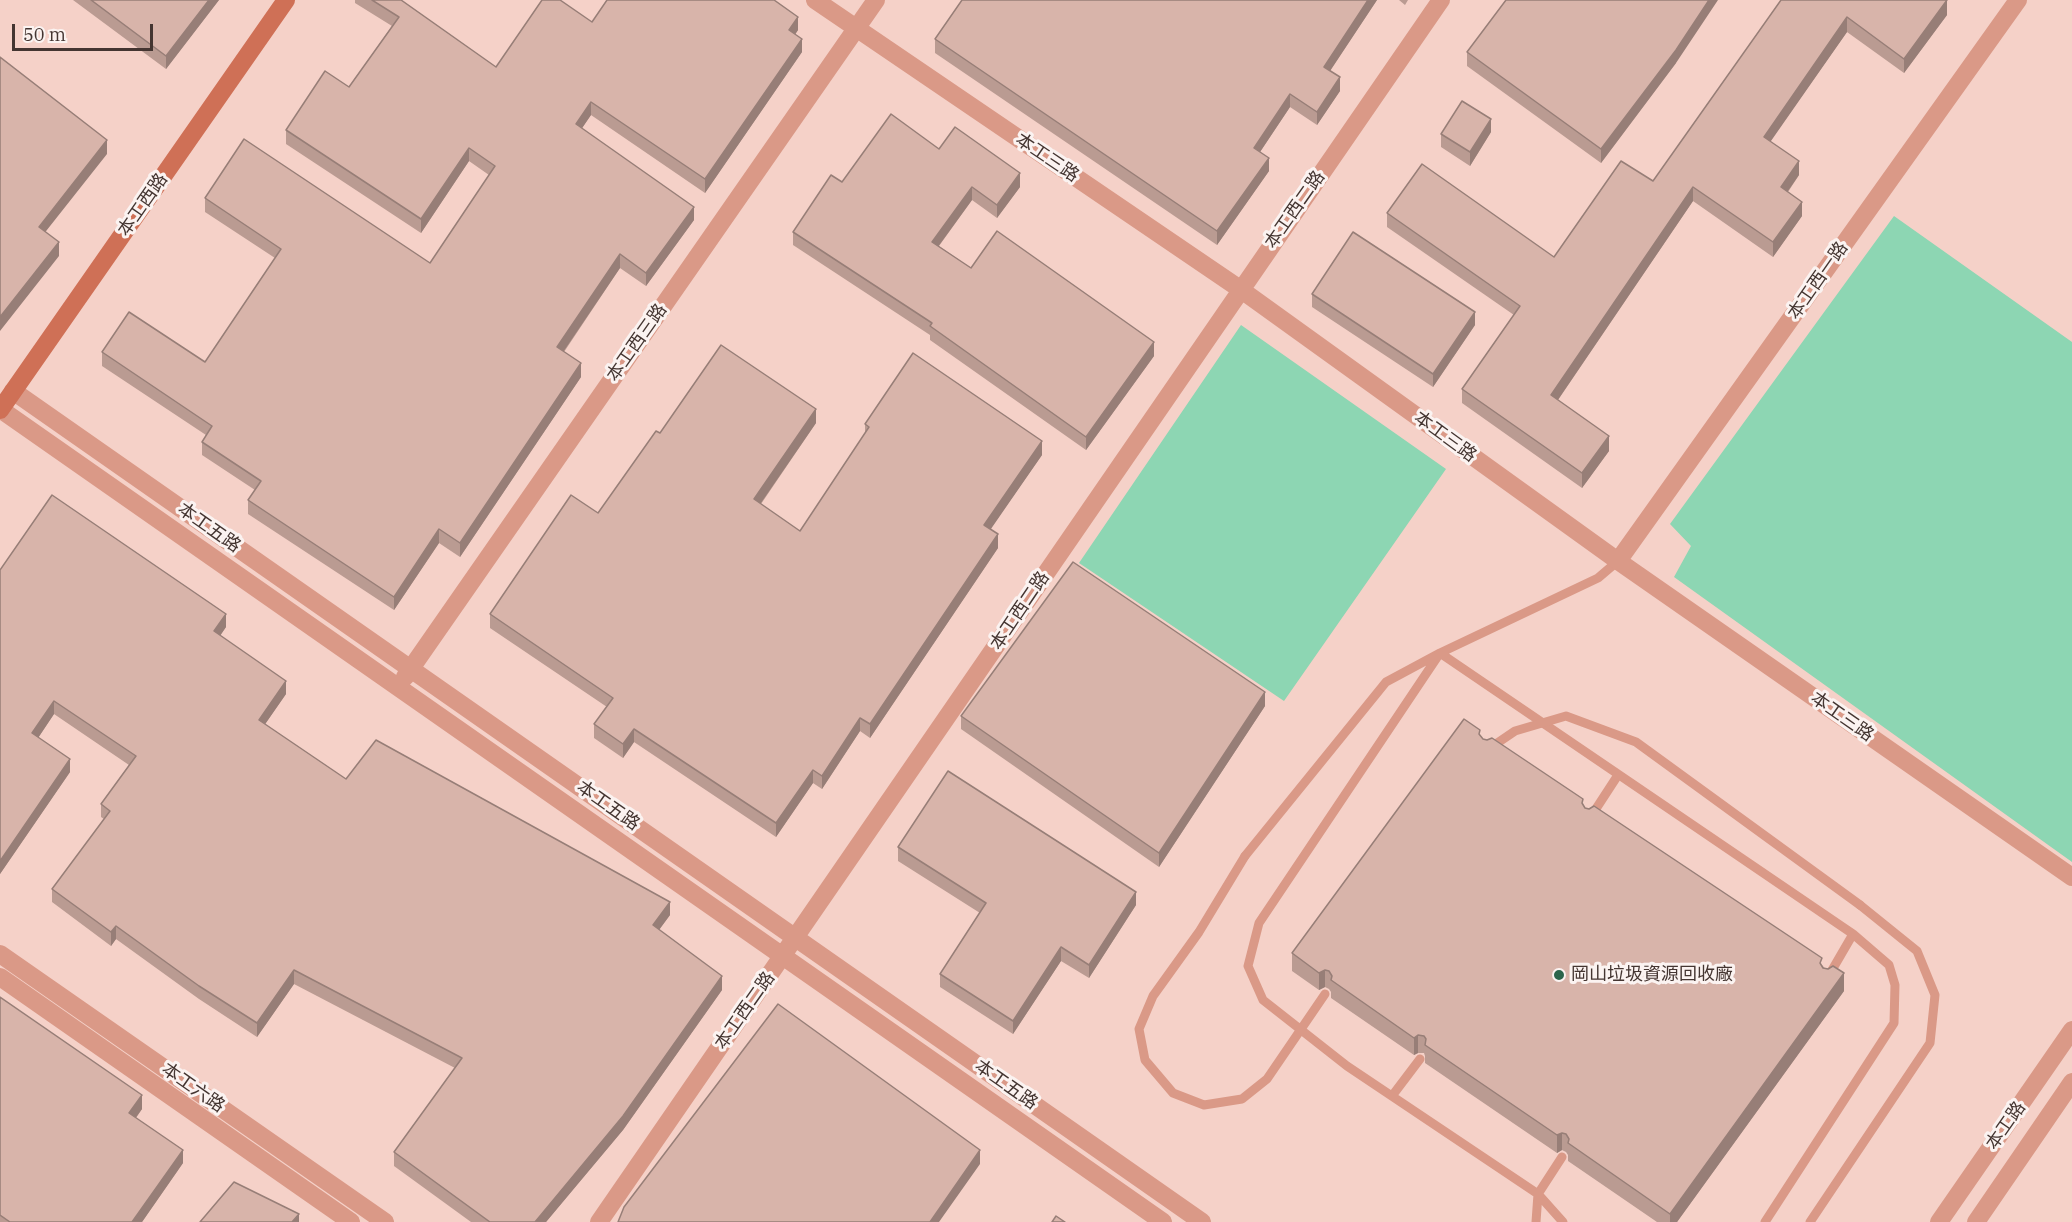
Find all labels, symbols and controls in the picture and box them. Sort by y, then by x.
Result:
scale bar [15,12,156,50]
text: 50 m [23,23,66,46]
street label: 本工三路 [1011,129,1083,187]
street label: 本工西二路 [1260,167,1330,253]
street label: 本工西路 [114,169,172,241]
street label: 本工西一路 [1783,238,1853,324]
street label: 本工西三路 [602,300,672,386]
street label: 本工三路 [1410,407,1480,467]
street label: 本工五路 [173,499,245,557]
street label: 本工西二路 [986,568,1054,654]
street label: 本工三路 [1806,688,1878,746]
street label: 本工五路 [572,777,644,835]
place label: 岡山垃圾資源回收廠 [1571,964,1733,986]
street label: 本工西二路 [710,968,780,1054]
marker: 岡山垃圾資源回收廠 [1552,968,1566,982]
street label: 本工五路 [970,1056,1042,1114]
street label: 本工六路 [157,1059,229,1117]
street label: 本工路 [1982,1098,2030,1154]

